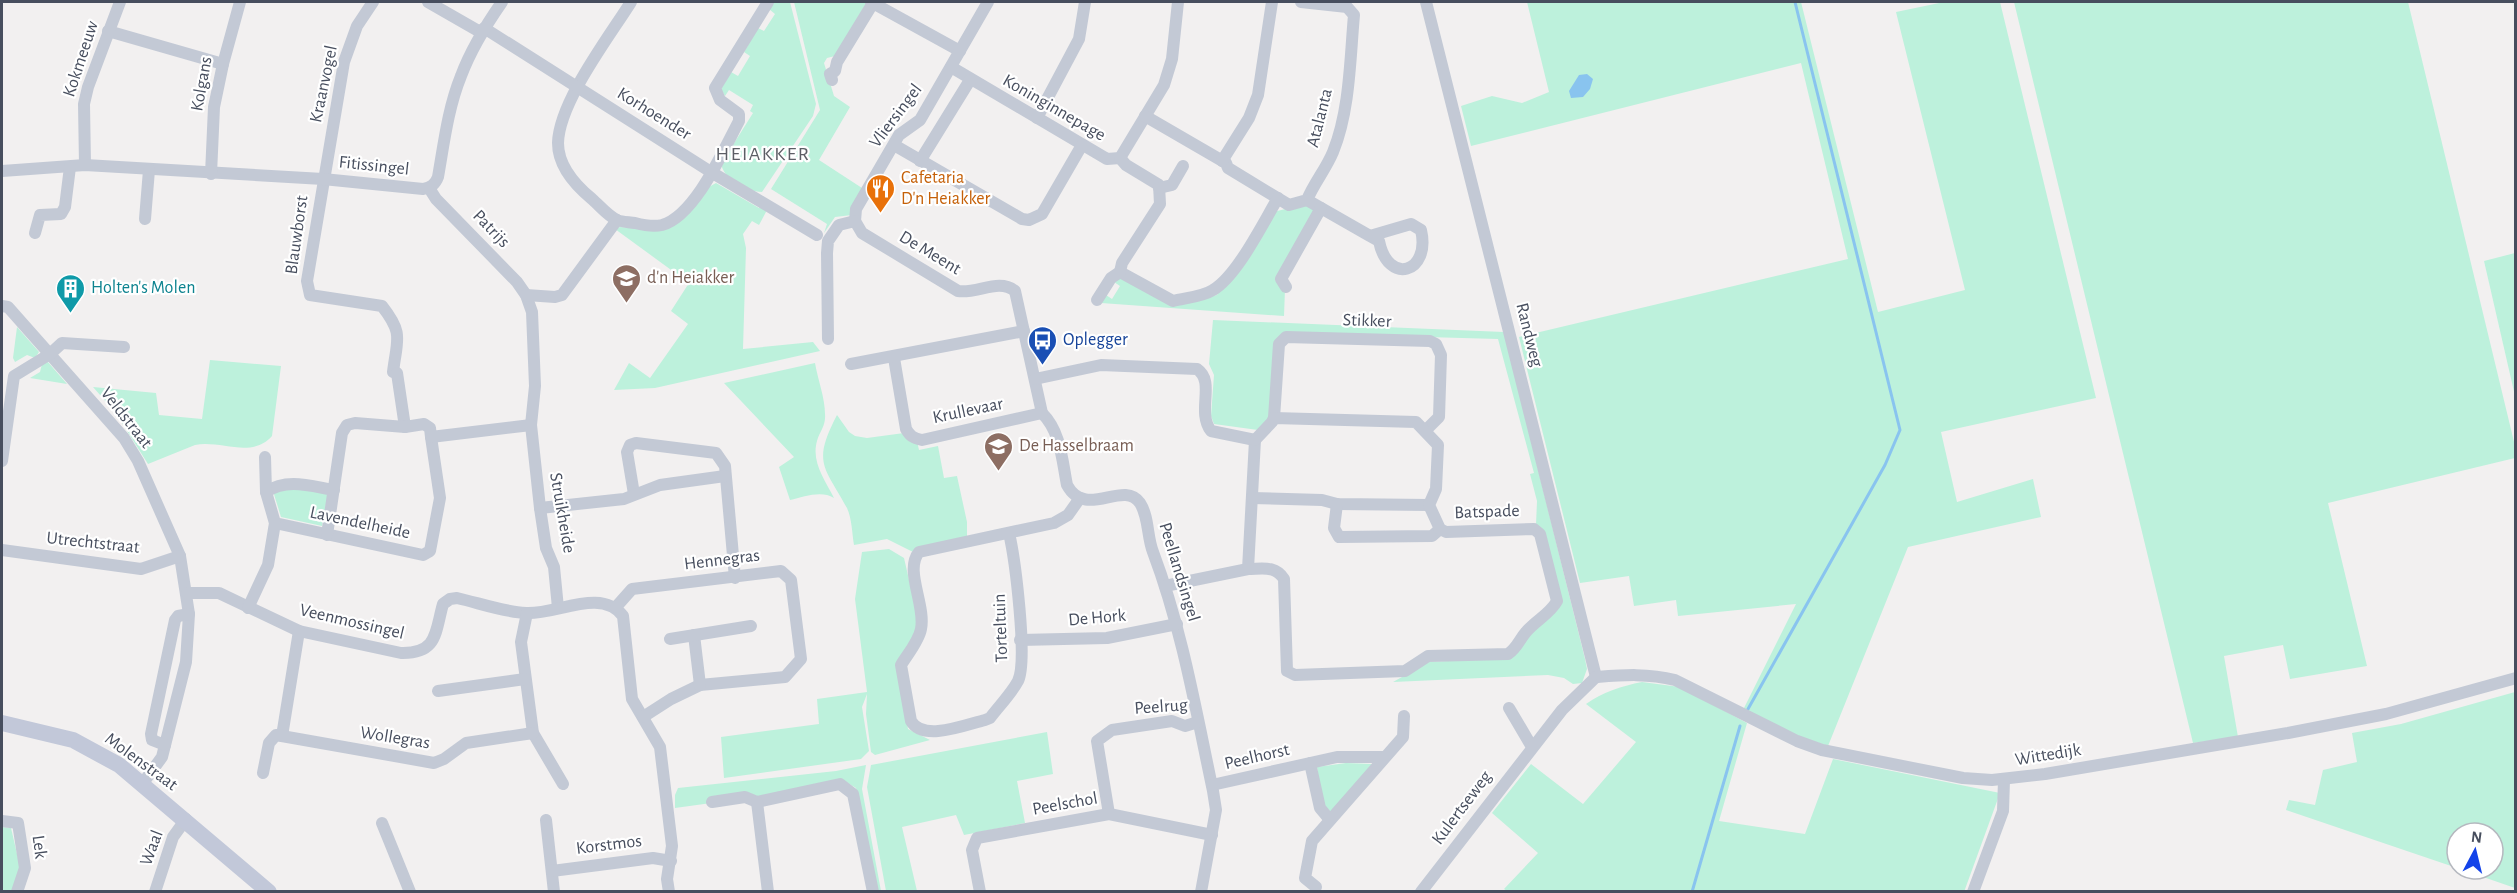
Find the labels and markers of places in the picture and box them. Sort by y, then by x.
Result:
place label: Cafetaria D'n Heiakker [901,169,991,208]
restaurant icon: Cafetaria D'n Heiakker [864,172,896,214]
school or university icon: d'n Heiakker [610,262,642,304]
place label: d'n Heiakker [647,269,735,287]
building icon: Holten's Molen [54,272,86,314]
place label: Holten's Molen [91,279,196,297]
bus stop icon: Oplegger [1026,324,1058,366]
place label: Oplegger [1063,331,1128,349]
school or university icon: De Hasselbraam [982,430,1014,472]
place label: De Hasselbraam [1019,437,1134,455]

